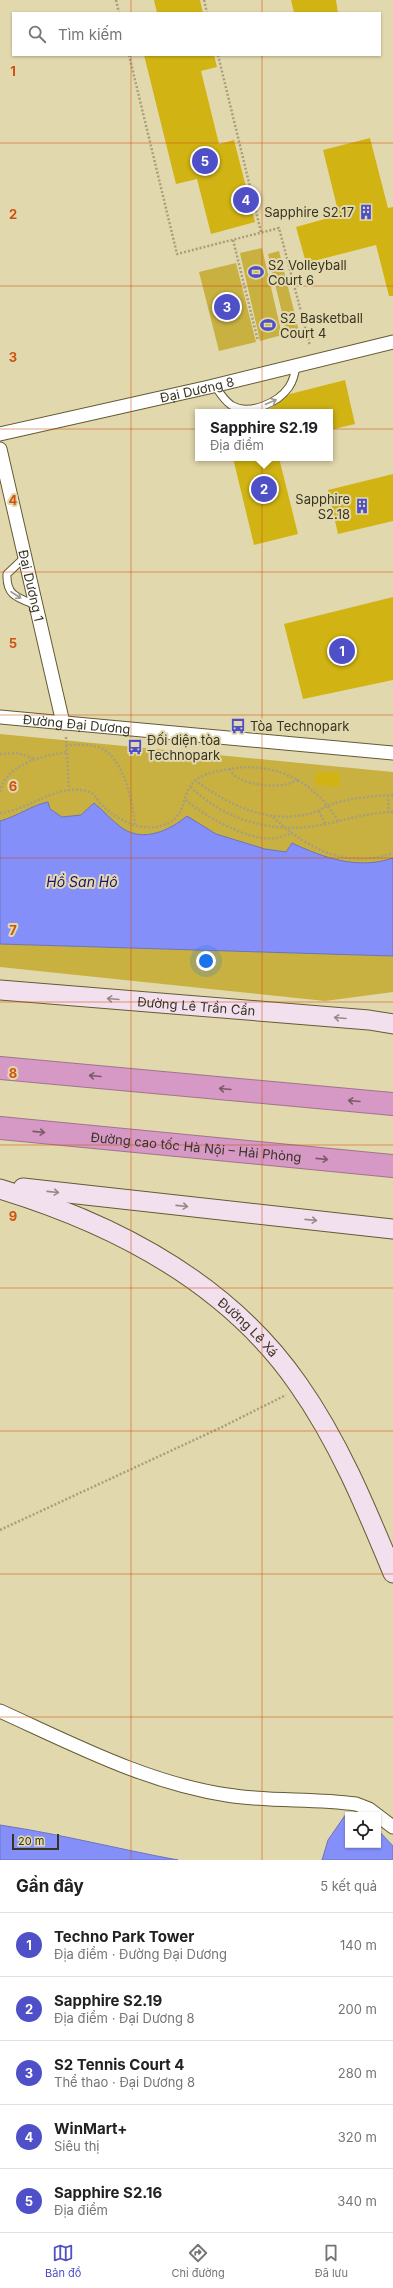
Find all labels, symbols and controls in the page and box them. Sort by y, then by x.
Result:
search box [12,12,381,56]
icon: search [26,23,48,45]
text: Tìm kiếm [58,25,122,44]
text: 1 [10,63,16,79]
pin: 5 [192,146,218,176]
pin: 4 [233,185,259,215]
building icon: Sapphire S2.17 [357,203,375,221]
place label: Sapphire S2.17 [264,204,354,220]
text: 2 [9,206,17,222]
place label: S2 Volleyball Court 6 [268,257,347,288]
sports icon: S2 Volleyball Court 6 [247,263,265,281]
pin: 3 [214,292,240,322]
place label: S2 Basketball Court 4 [280,310,363,341]
sports icon: S2 Basketball Court 4 [259,316,277,334]
text: 3 [9,349,17,365]
street label: Đại Dương 8 [158,373,236,406]
one-way arrow [264,398,276,405]
popup [195,409,333,461]
text: Sapphire S2.19 [210,418,318,437]
text: Địa điểm [210,437,264,453]
pin: 2 [251,474,277,504]
place label: Sapphire S2.18 [295,491,350,522]
text: 4 [9,492,18,508]
building icon: Sapphire S2.18 [353,497,371,515]
street label: Đại Dương 1 [15,548,47,623]
one-way arrow [10,592,22,600]
text: 5 [9,635,17,651]
pin: 1 [329,636,355,666]
street label: Đường Đại Dương [22,711,131,737]
bus stop icon: Tòa Technopark [229,717,247,735]
place label: Tòa Technopark [250,718,349,734]
place label: Đối diện tòa Technopark [147,732,220,763]
bus stop icon: Đối diện tòa Technopark [126,738,144,756]
text: 6 [9,778,17,794]
water label: Hồ San Hô [46,873,118,890]
text: 7 [9,922,17,938]
your location [196,951,216,971]
street label: Đường Lê Trần Cẩn [137,993,256,1019]
one-way arrow [107,996,120,1003]
one-way arrow [334,1014,347,1021]
text: 8 [9,1065,17,1081]
one-way arrow [89,1073,102,1080]
one-way arrow [219,1085,232,1092]
one-way arrow [348,1097,361,1104]
one-way arrow [32,1128,45,1135]
street label: Đường cao tốc Hà Nội – Hải Phòng [90,1129,302,1165]
one-way arrow [315,1155,328,1163]
one-way arrow [46,1188,59,1195]
one-way arrow [175,1202,188,1210]
text: 9 [9,1208,17,1224]
one-way arrow [304,1216,317,1224]
street label: Đường Lê Xá [215,1294,282,1360]
map controls [345,1812,381,1848]
button: locate [345,1812,381,1848]
scale bar [12,1832,59,1851]
text: 20 m [18,1834,44,1848]
text: Gần đây [16,1876,84,1896]
text: 5 kết quả [320,1878,377,1894]
text: Techno Park Tower [54,1927,194,1946]
text: 1 [26,1937,32,1953]
text: 140 m [340,1937,377,1953]
text: Địa điểm · Đường Đại Dương [54,1946,227,1962]
text: Sapphire S2.19 [54,1991,162,2010]
text: 2 [25,2001,33,2017]
text: 200 m [338,2001,377,2017]
text: Địa điểm · Đại Dương 8 [54,2010,195,2026]
text: S2 Tennis Court 4 [54,2055,185,2074]
text: 3 [25,2065,33,2081]
text: 280 m [338,2065,377,2081]
text: Thể thao · Đại Dương 8 [54,2074,195,2090]
text: WinMart+ [54,2119,127,2138]
text: 4 [25,2129,33,2145]
text: 320 m [338,2129,377,2145]
text: Siêu thị [54,2138,100,2154]
text: Sapphire S2.16 [54,2183,162,2202]
text: 5 [25,2193,33,2209]
text: 340 m [337,2193,377,2209]
text: Địa điểm [54,2202,108,2218]
tab: Bản đồ [45,2242,81,2280]
tab: Chỉ đường [171,2242,225,2280]
tab: Đã lưu [315,2242,348,2280]

